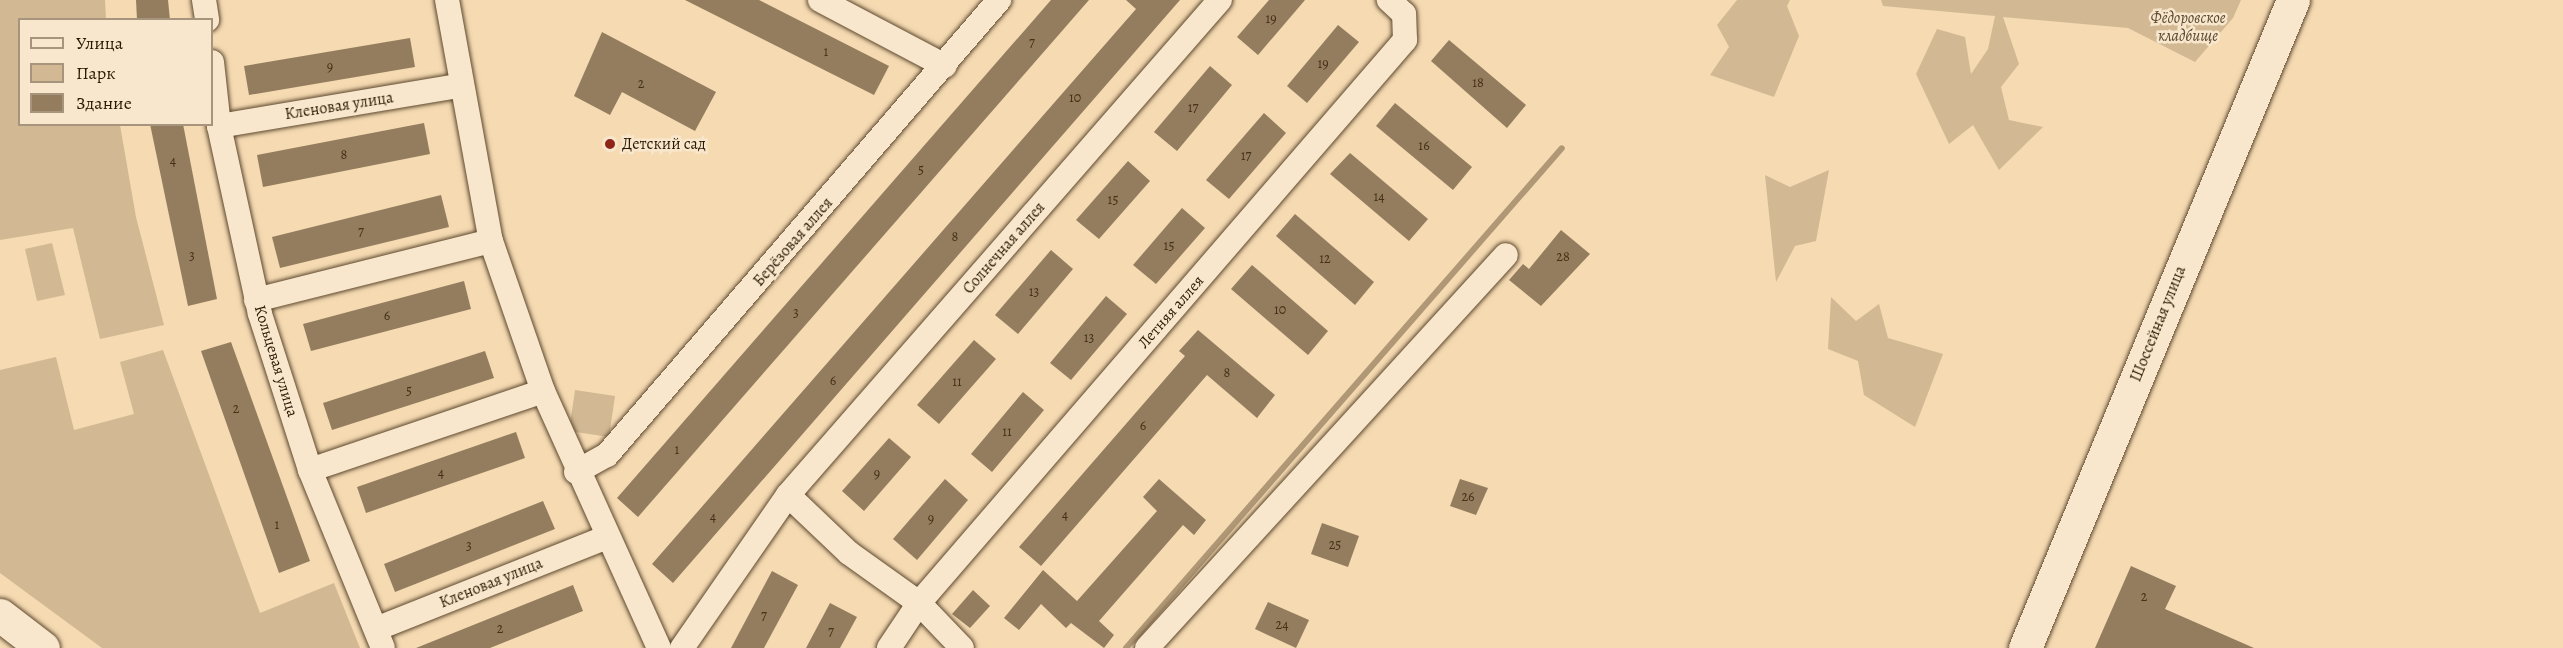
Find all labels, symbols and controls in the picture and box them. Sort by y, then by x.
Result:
park label: Фёдоровское кладбище [2151,8,2225,46]
house number: 19 [1265,11,1277,27]
legend [18,18,213,126]
text: Улица [76,31,123,55]
house number: 7 [1029,35,1035,51]
house number: 1 [824,44,828,60]
house number: 19 [1317,56,1329,72]
house number: 9 [327,59,333,75]
text: Парк [76,61,116,85]
house number: 18 [1472,75,1484,91]
house number: 2 [638,76,644,92]
street label: Кленовая улица [283,88,395,124]
house number: 10 [1069,90,1081,106]
text: Здание [76,91,132,115]
house number: 17 [1188,100,1198,116]
place label: Детский сад [622,134,706,154]
marker: Детский сад [603,137,617,151]
house number: 16 [1418,138,1430,154]
house number: 8 [341,147,347,163]
house number: 17 [1241,148,1251,164]
house number: 4 [170,153,176,169]
house number: 5 [918,162,924,178]
house number: 14 [1373,189,1385,205]
house number: 15 [1108,192,1118,208]
street label: Берёзовая аллея [749,194,837,290]
street label: Солнечная аллея [959,198,1049,298]
house number: 7 [358,224,364,240]
house number: 8 [952,229,958,245]
house number: 15 [1164,238,1174,254]
house number: 3 [189,248,195,264]
house number: 28 [1556,249,1570,265]
house number: 12 [1319,251,1331,267]
street label: Шоссейная улица [2126,263,2190,385]
street label: Летняя аллея [1134,272,1208,352]
house number: 13 [1029,284,1039,300]
house number: 10 [1274,302,1286,318]
street label: Кольцевая улица [250,303,302,419]
house number: 3 [793,305,799,321]
house number: 6 [384,308,390,324]
house number: 13 [1084,330,1094,346]
house number: 8 [1224,365,1230,381]
house number: 6 [830,373,836,389]
house number: 11 [952,374,962,390]
house number: 5 [406,383,412,399]
house number: 2 [233,401,239,417]
house number: 6 [1140,418,1146,434]
house number: 11 [1002,424,1012,440]
house number: 1 [675,442,679,458]
house number: 4 [438,465,444,481]
house number: 9 [874,466,880,482]
house number: 26 [1461,489,1475,505]
house number: 4 [1062,507,1068,523]
house number: 4 [710,509,716,525]
house number: 9 [928,511,934,527]
house number: 1 [275,517,279,533]
house number: 25 [1329,537,1341,553]
house number: 3 [466,538,472,554]
street label: Кленовая улица [437,554,545,612]
house number: 2 [2141,589,2147,605]
house number: 7 [761,608,767,624]
house number: 24 [1276,617,1288,633]
house number: 2 [497,621,503,637]
house number: 7 [828,624,834,640]

